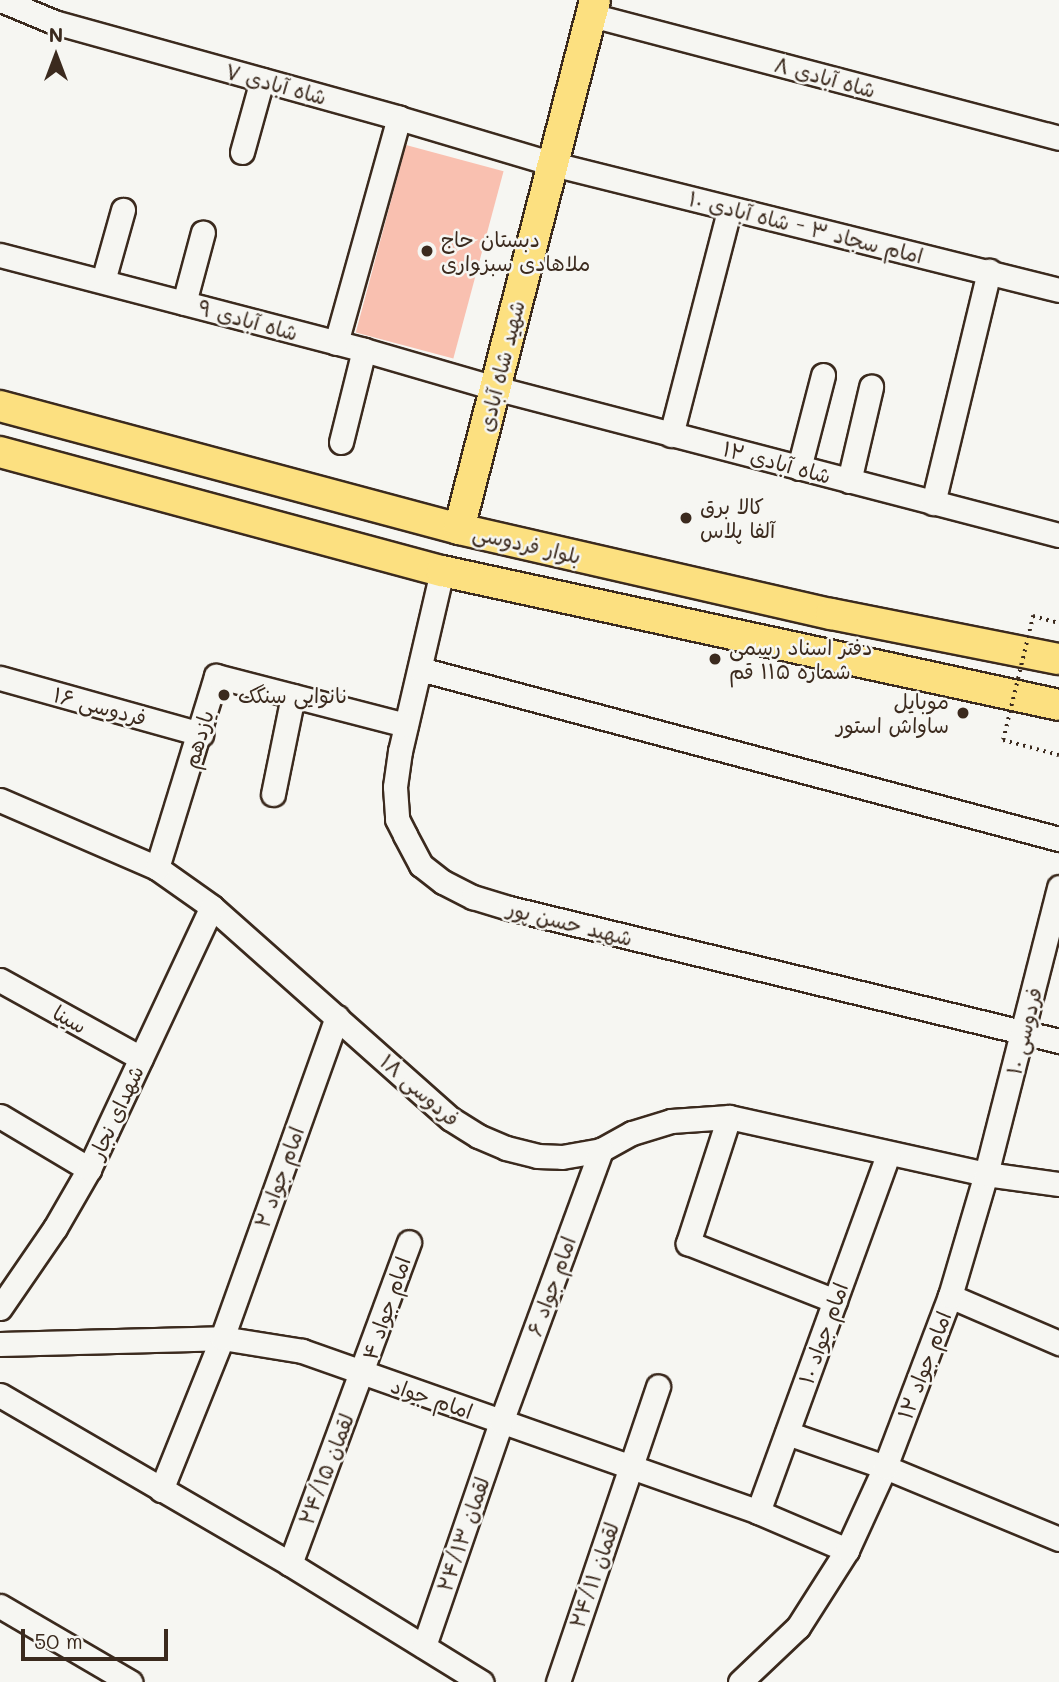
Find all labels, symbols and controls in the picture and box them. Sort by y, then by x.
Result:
north arrow [21,21,91,91]
text: N [49,22,63,47]
street label: شاه آبادی ۸ [772,51,878,103]
street label: شاه آبادی ۷ [223,58,329,110]
street label: امام سجاد ۳ - شاه آبادی ۱۰ [686,186,926,268]
place label: دبستان حاج ملاهادی سبزواری [441,226,590,276]
marker: دبستان حاج ملاهادی سبزواری [419,243,435,259]
street label: شاه آبادی ۹ [195,295,301,345]
street label: شهید شاه آبادی [473,298,529,434]
street label: شاه آبادی ۱۲ [720,435,834,489]
place label: کالا برق آلفا پلاس [700,493,775,543]
marker: کالا برق آلفا پلاس [678,510,694,526]
street label: بلوار فردوسی [470,519,584,569]
place label: دفتر اسناد رسمی شماره ۱۱۵ قم [729,634,872,684]
marker: دفتر اسناد رسمی شماره ۱۱۵ قم [707,651,723,667]
street label: فردوسی ۱۶ [51,682,149,730]
place label: نانوایی سنگک [238,682,348,708]
marker: نانوایی سنگک [216,687,232,703]
place label: موبایل ساواش استور [836,688,949,738]
marker: موبایل ساواش استور [955,705,971,721]
street label: یازدهم [177,707,219,771]
street label: شهید حسن پور [505,895,635,951]
street label: فردوسی ۱۰ [1001,985,1047,1077]
street label: سینا [49,1000,91,1038]
street label: فردوسی ۱۸ [375,1049,465,1131]
street label: شهدای نجار [83,1061,149,1163]
street label: امام جواد ۲ [249,1123,309,1231]
street label: امام جواد ۶ [521,1233,581,1339]
street label: امام جواد ۴ [357,1253,415,1363]
street label: امام جواد ۱۰ [793,1279,853,1387]
street label: امام جواد ۱۲ [892,1307,956,1423]
street label: امام جواد [388,1372,476,1424]
street label: لقمان ۲۴/۱۵ [293,1410,359,1528]
street label: لقمان ۲۴/۱۳ [432,1473,494,1595]
street label: لقمان ۲۴/۱۱ [564,1519,624,1631]
scale bar [24,1616,172,1660]
text: 50 m [34,1627,83,1654]

